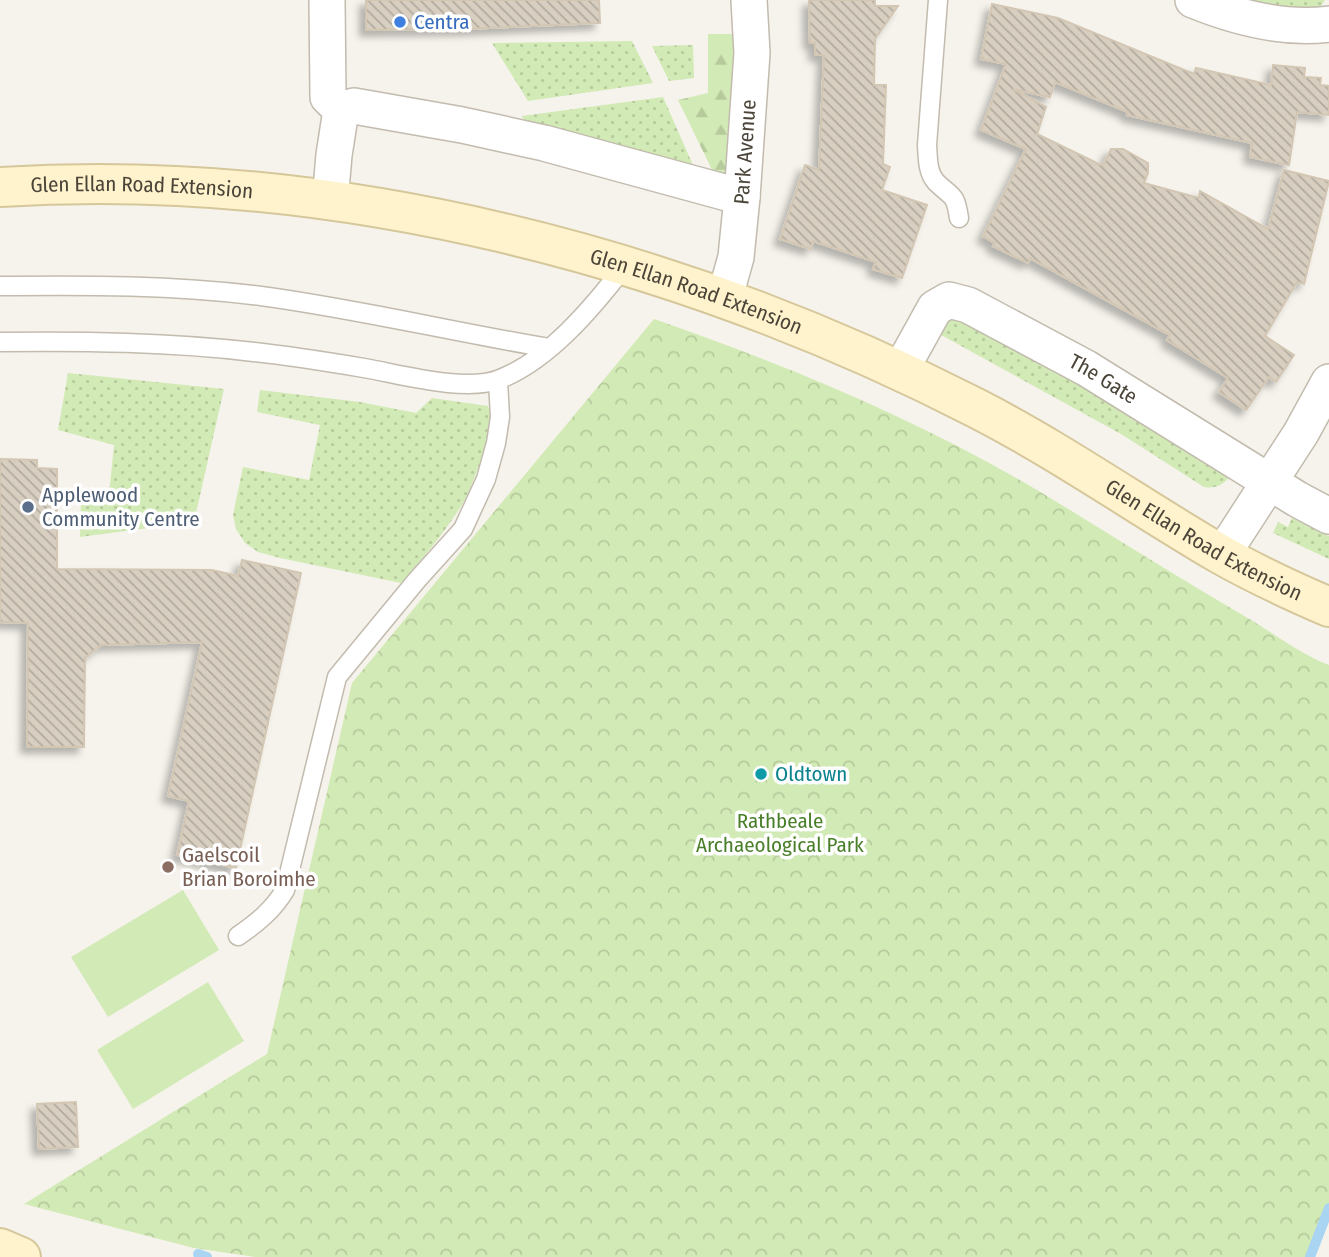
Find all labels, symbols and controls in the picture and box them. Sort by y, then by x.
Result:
place label: Centra [414,9,470,35]
marker: Centra [392,14,408,30]
street label: Park Avenue [728,99,762,206]
street label: Glen Ellan Road Extension [30,171,254,204]
street label: Glen Ellan Road Extension [587,243,806,340]
street label: The Gate [1065,348,1142,410]
street label: Glen Ellan Road Extension [1100,474,1306,606]
place label: Applewood Community Centre [42,482,200,532]
marker: Applewood Community Centre [20,499,36,515]
place label: Oldtown [775,761,847,787]
marker: Oldtown [753,766,769,782]
park label: Rathbeale Archaeological Park [696,808,864,858]
place label: Gaelscoil Brian Boroimhe [182,842,316,892]
marker: Gaelscoil Brian Boroimhe [160,859,176,875]

